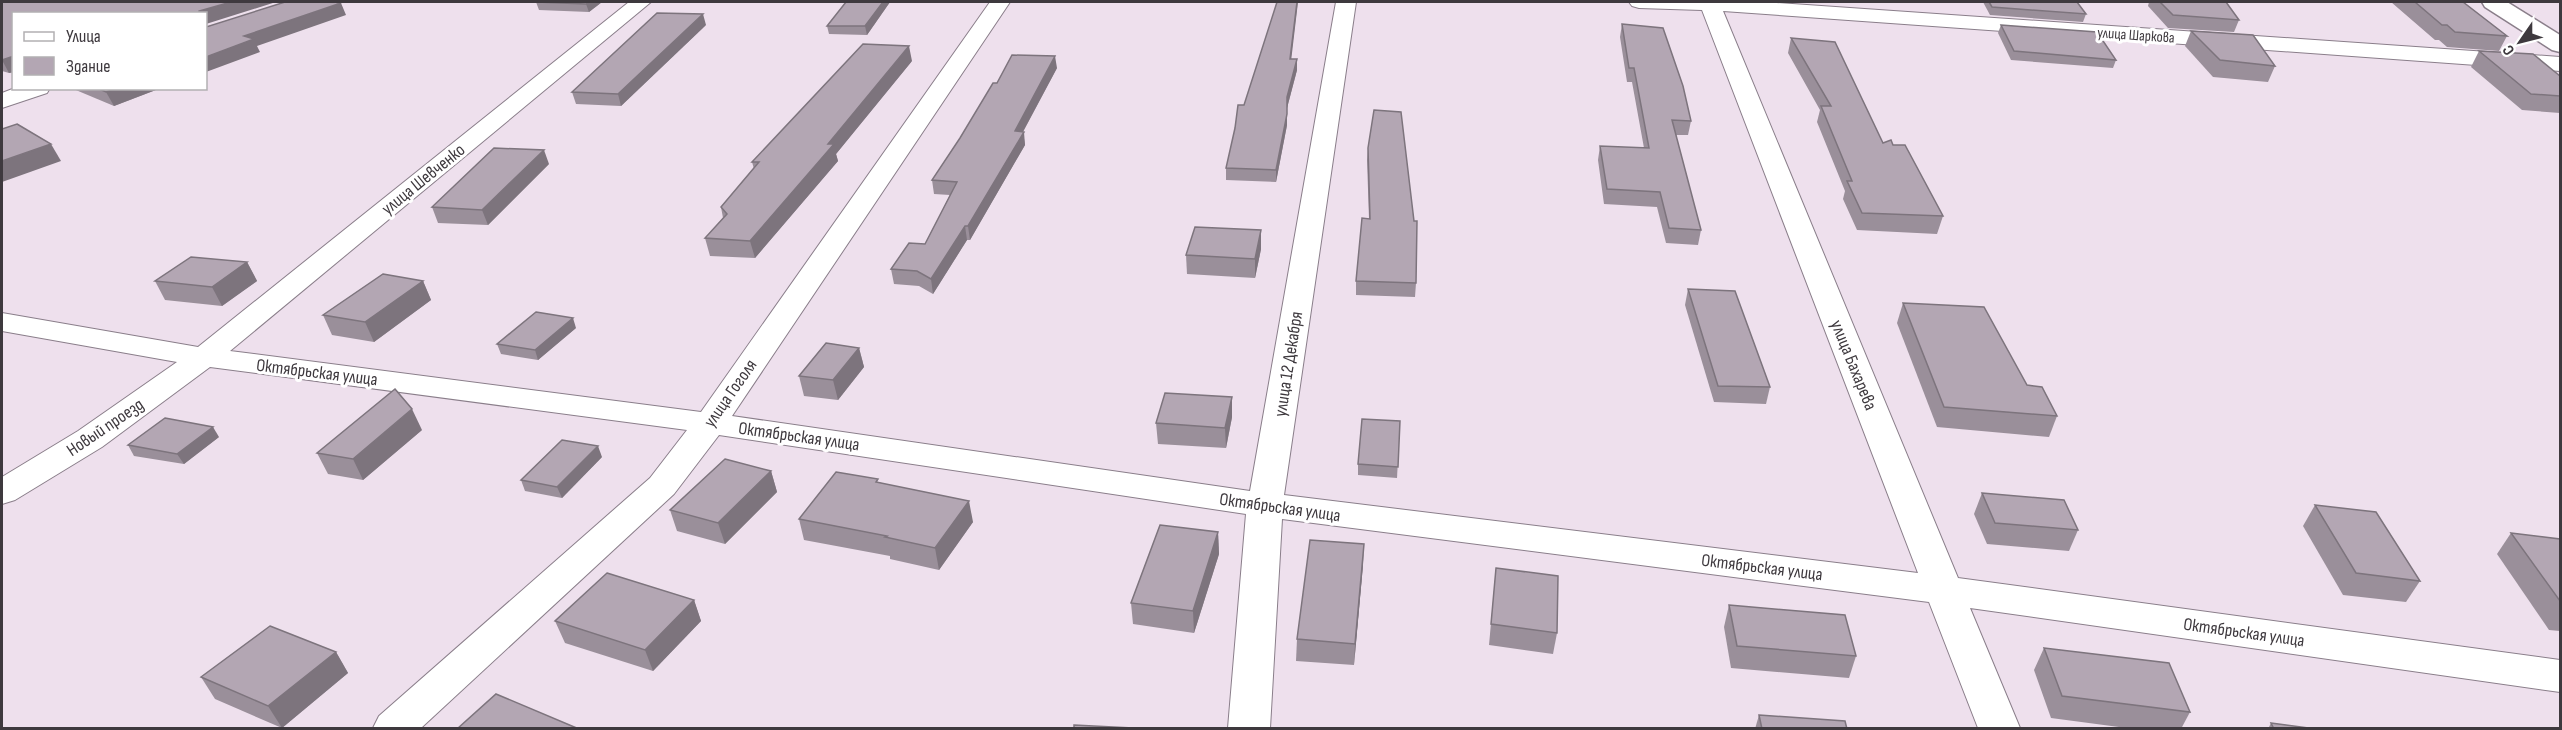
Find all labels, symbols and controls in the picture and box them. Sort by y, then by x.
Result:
legend [12,12,207,90]
north arrow [2490,12,2550,72]
street label: улица Шаркова [2097,23,2176,48]
text: Улица [66,26,101,47]
text: С [2499,41,2519,59]
text: Здание [66,56,111,77]
street label: улица Шевченко [377,139,469,219]
street label: улица 12 Декабря [1270,310,1307,418]
street label: улица Бахарева [1826,317,1881,413]
street label: Октябрьская улица [255,355,379,390]
street label: улица Гоголя [699,355,761,431]
street label: Новый проезд [63,394,148,461]
street label: Октябрьская улица [737,418,861,455]
street label: Октябрьская улица [1218,489,1342,526]
street label: Октябрьская улица [1700,550,1824,585]
street label: Октябрьская улица [2182,614,2306,651]

